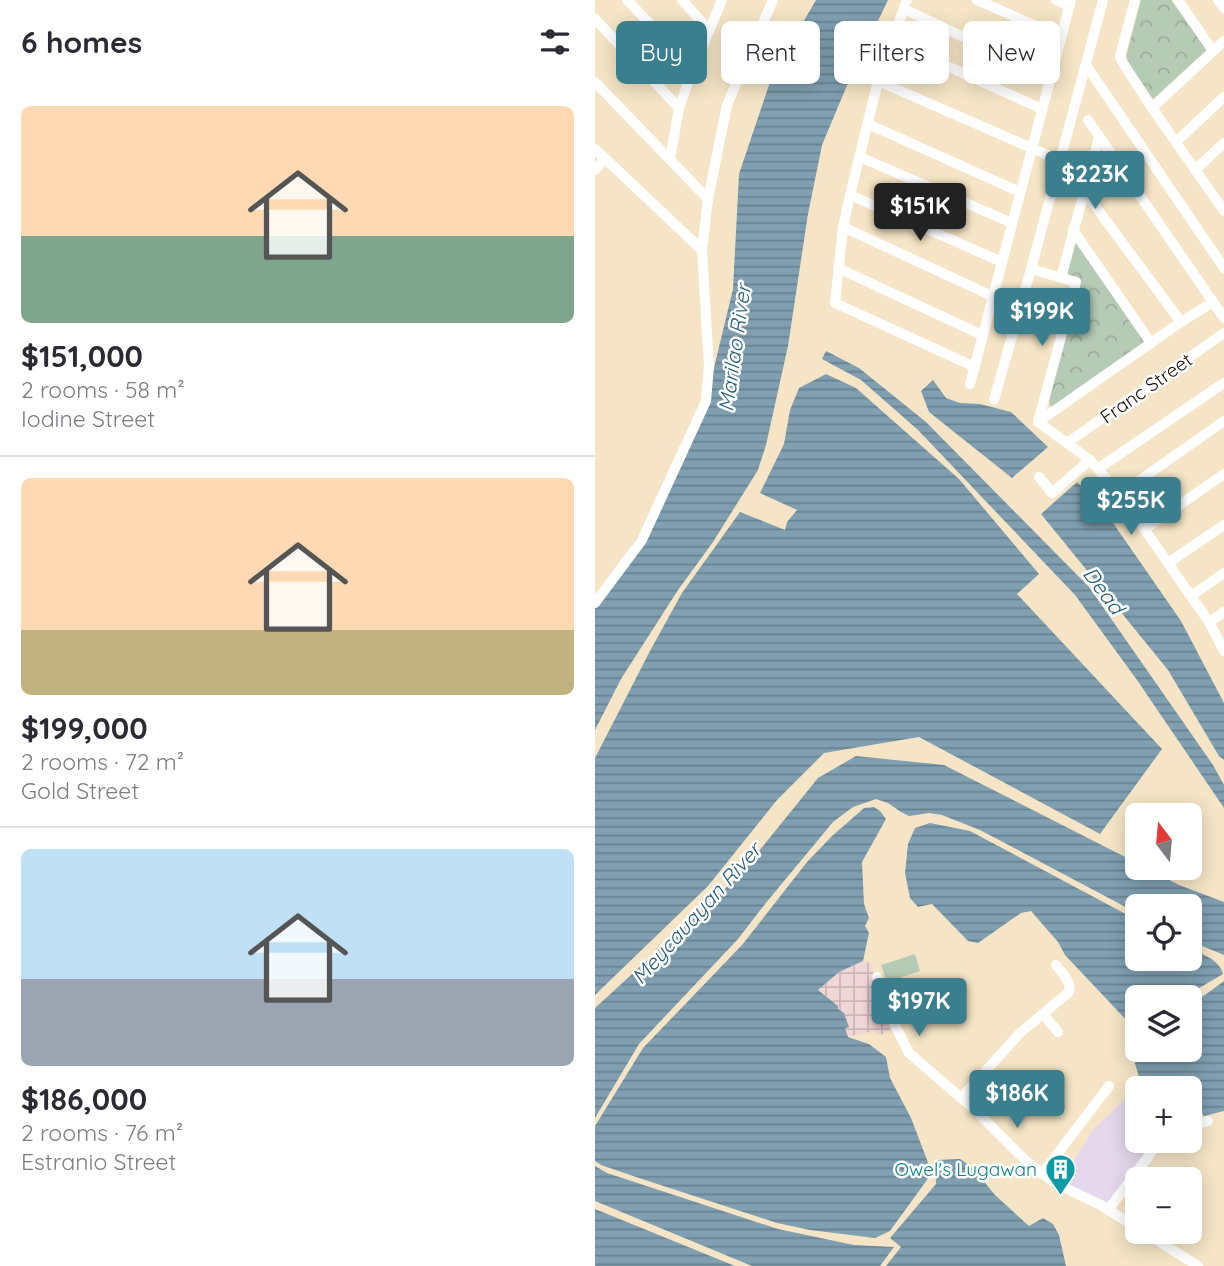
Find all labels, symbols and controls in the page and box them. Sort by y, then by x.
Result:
chip: Buy [616,21,707,84]
chip: Rent [721,21,820,84]
chip: Filters [834,21,949,84]
chip: New [963,21,1060,84]
text: 6 homes [21,23,142,61]
icon: filters [536,23,574,61]
icon: home [235,152,361,278]
pin: $223K [1046,152,1144,211]
text: $223K [1061,159,1129,188]
pin: $151K [871,184,969,243]
text: $151K [890,191,950,220]
water label: Marilao River [712,280,756,413]
pin: $199K [993,288,1091,348]
text: $199K [1010,296,1074,325]
text: $151,000 [21,337,143,375]
street label: Franc Street [1095,347,1197,429]
text: 2 rooms · 58 m² [21,375,184,404]
text: Iodine Street [21,404,155,433]
pin: $255K [1082,477,1180,537]
text: $255K [1097,485,1165,514]
icon: home [235,524,361,650]
water label: Dead [1078,561,1132,621]
text: $199,000 [21,709,148,747]
text: 2 rooms · 72 m² [21,747,184,776]
text: Gold Street [21,776,139,805]
north arrow [1125,803,1202,880]
map controls [1125,803,1202,1244]
water label: Meycauayan River [626,835,768,989]
button: locate [1125,894,1202,971]
icon: home [235,895,361,1021]
pin: $197K [870,978,968,1038]
button: layers [1125,985,1202,1062]
text: $197K [888,986,950,1015]
pin: $186K [968,1070,1066,1130]
button: + [1125,1076,1202,1153]
text: $186K [985,1078,1049,1107]
text: $186,000 [21,1080,147,1118]
text: 2 rooms · 76 m² [21,1118,183,1147]
text: Estranio Street [21,1147,176,1176]
building icon: Owel's Lugawan [1043,1152,1077,1196]
place label: Owel's Lugawan [895,1157,1037,1181]
button: − [1125,1167,1202,1244]

